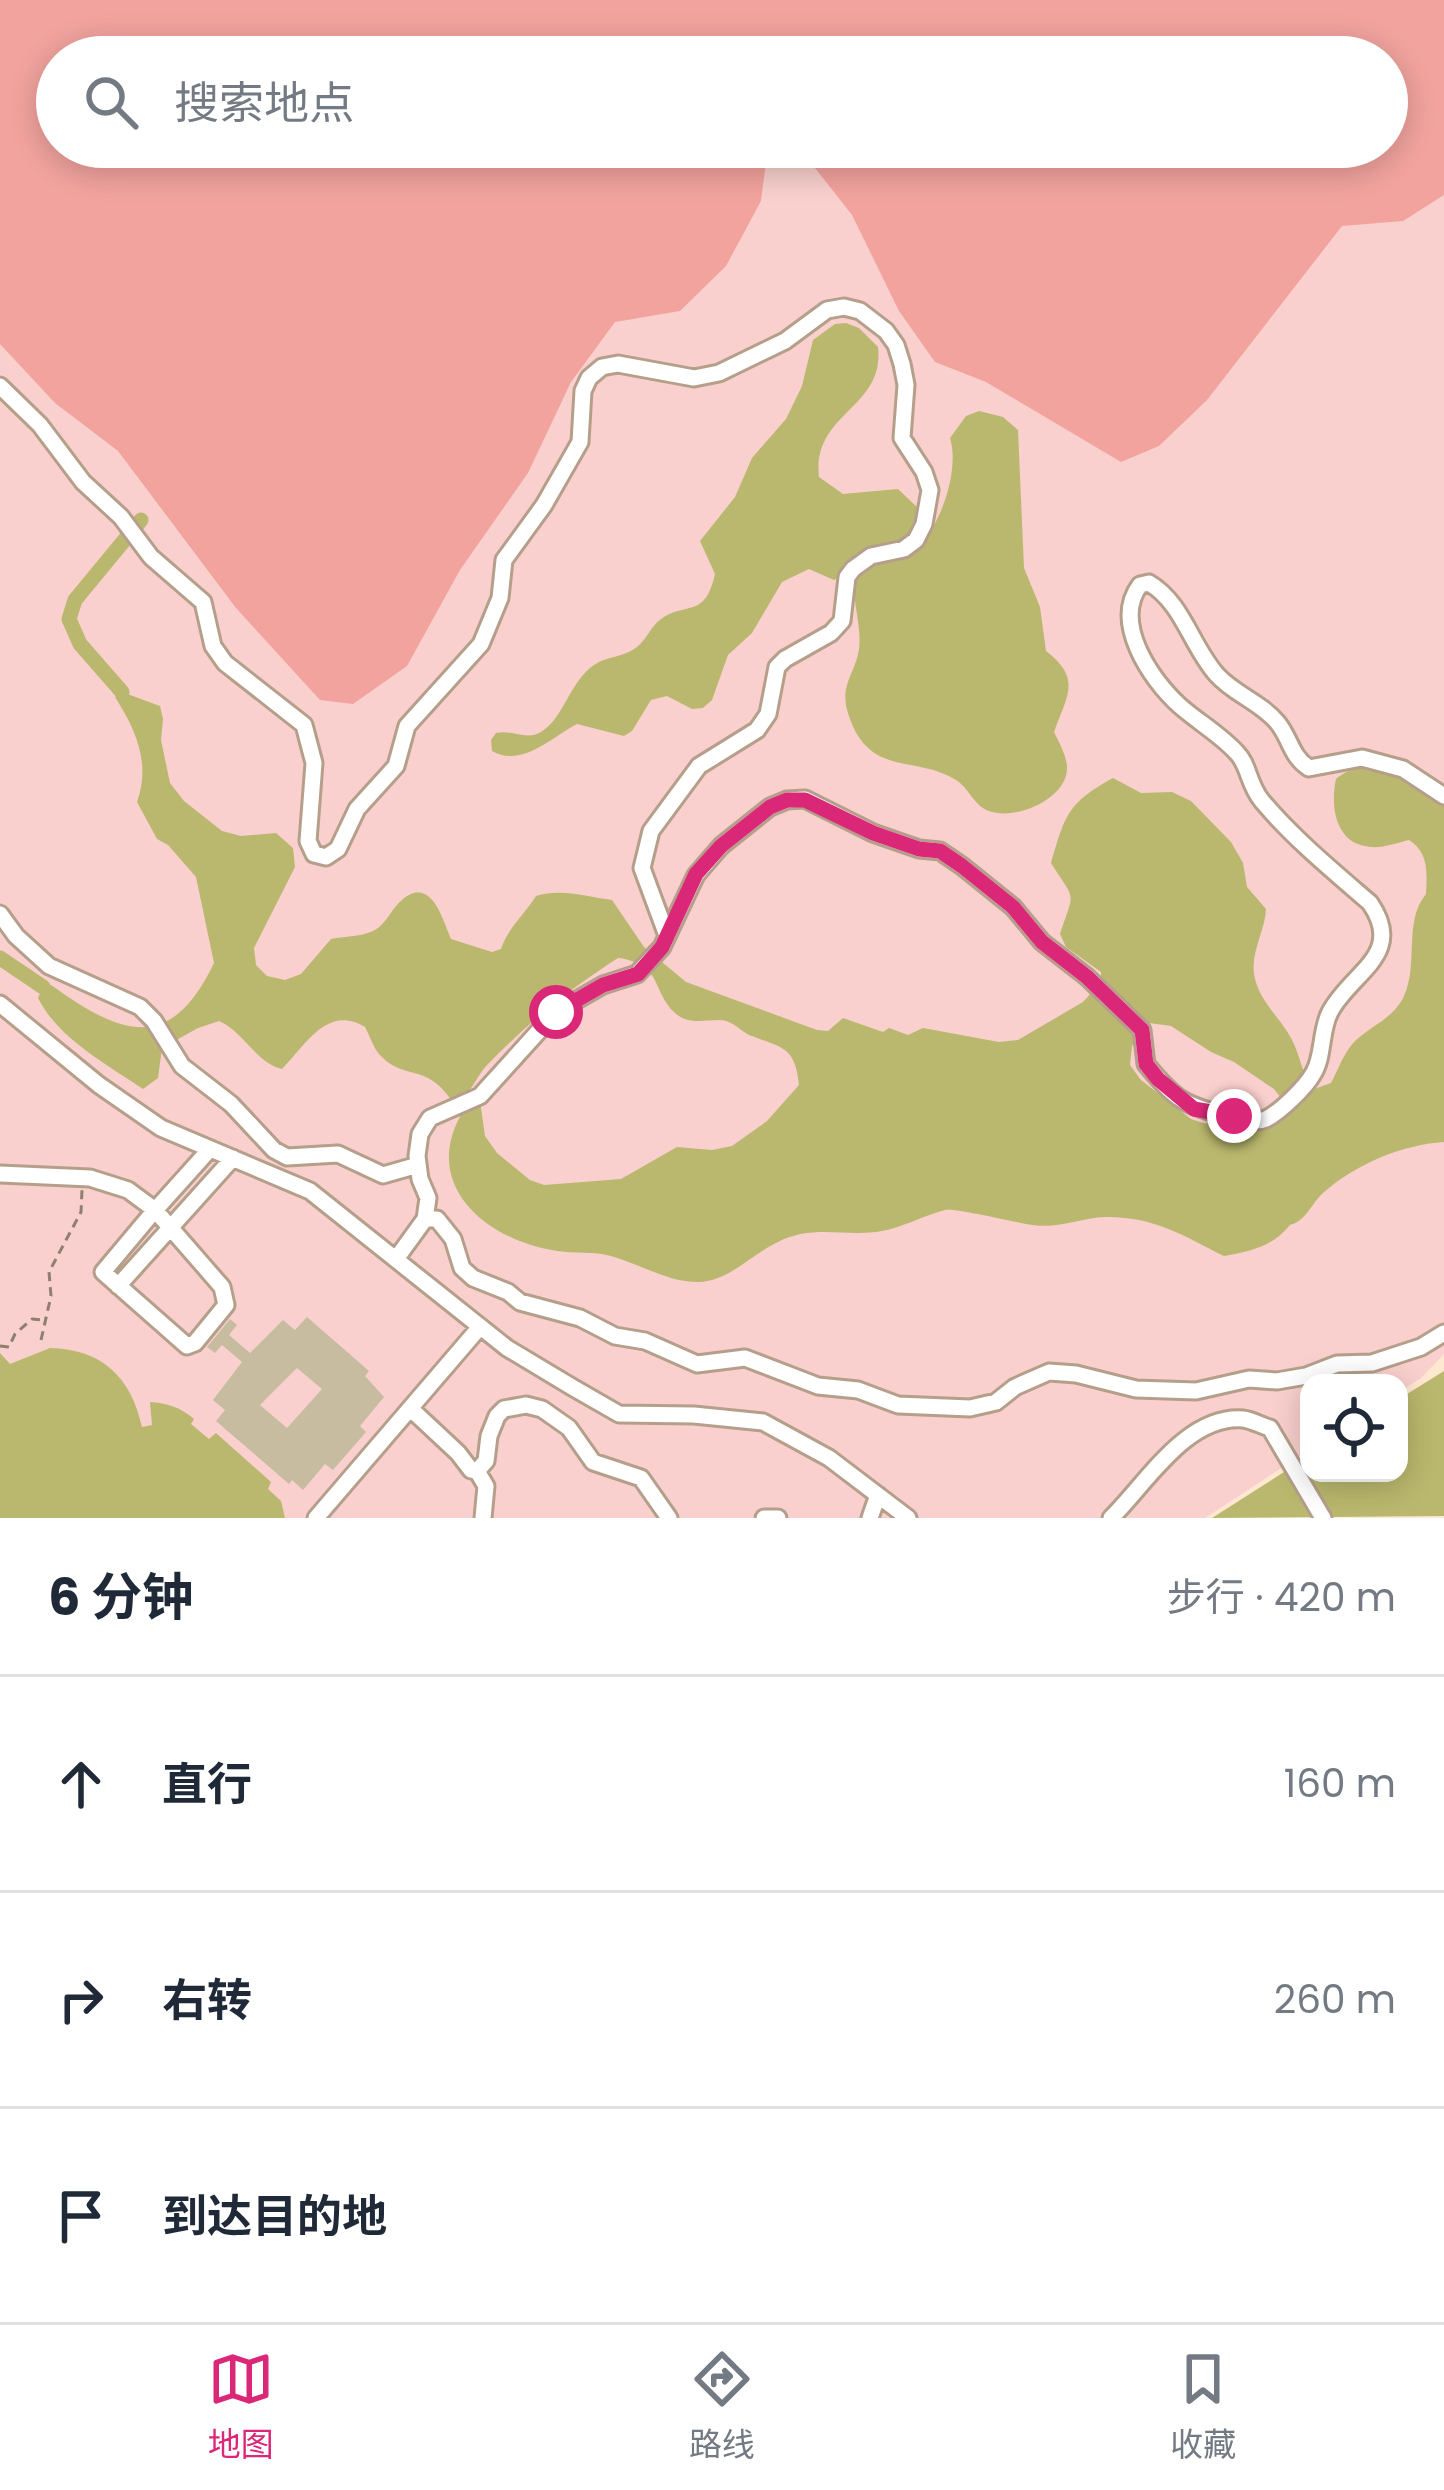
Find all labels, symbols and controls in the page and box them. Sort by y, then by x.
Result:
search box [36,36,1408,168]
icon: search [78,69,144,135]
text: 搜索地点 [174,72,354,135]
route start [529,985,583,1039]
route end [1207,1089,1261,1143]
map controls [1300,1374,1408,1482]
button: locate [1300,1374,1408,1482]
text: 6 分钟 [48,1561,193,1633]
text: 步行 · 420 m [1167,1570,1396,1625]
icon: ahead [48,1751,114,1817]
text: 直行 [162,1753,252,1816]
text: 160 m [1284,1756,1396,1811]
icon: right [48,1967,114,2033]
text: 右转 [162,1969,252,2032]
text: 260 m [1274,1972,1396,2027]
icon: arrive [48,2183,114,2249]
text: 到达目的地 [162,2185,387,2248]
tab: 地图 [208,2346,274,2470]
tab: 路线 [689,2346,755,2470]
tab: 收藏 [1170,2346,1236,2470]

